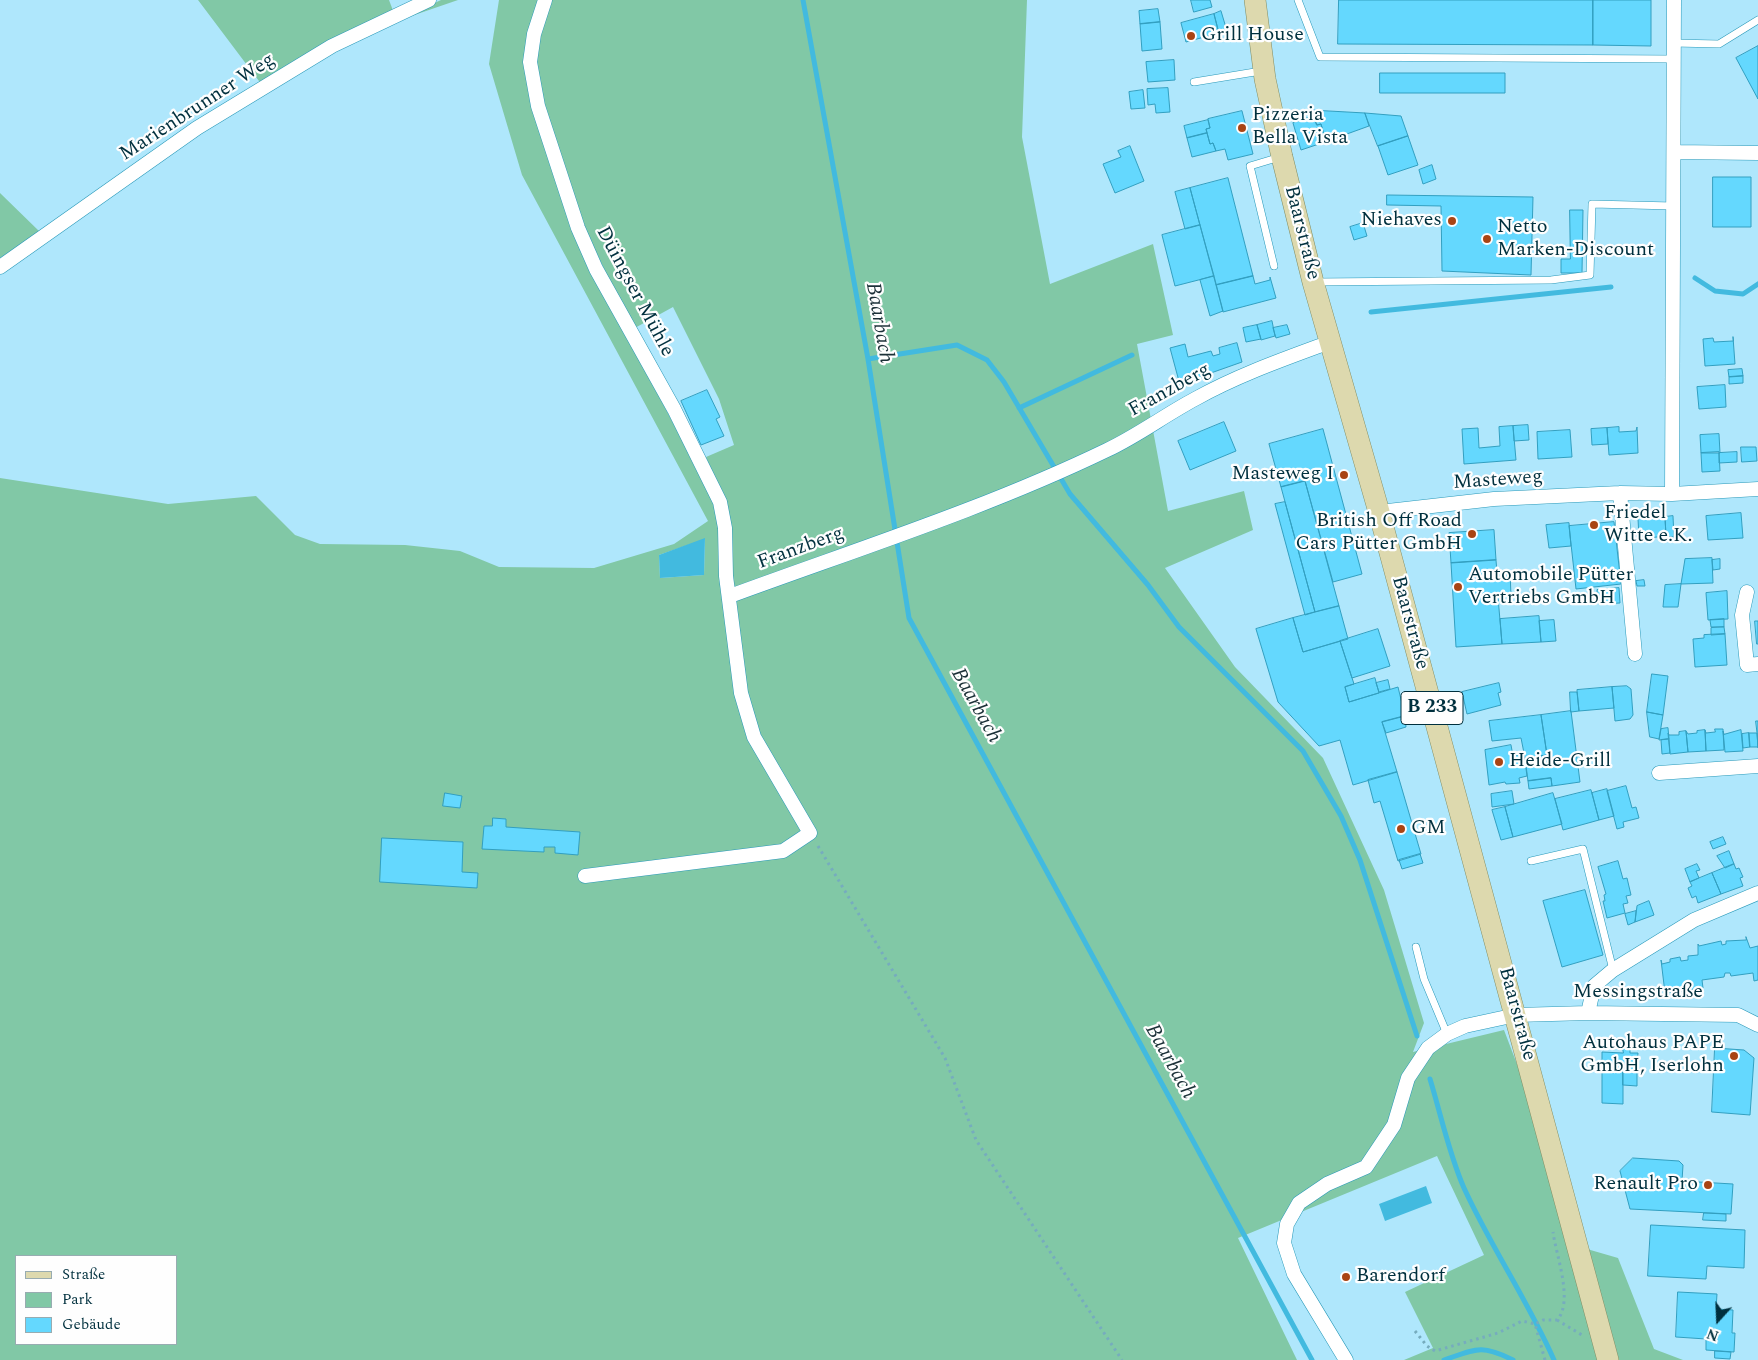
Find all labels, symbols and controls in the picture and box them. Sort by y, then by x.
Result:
place label: Grill House [1201,24,1304,48]
marker: Grill House [1185,30,1197,42]
street label: Marienbrunner Weg [116,49,280,167]
place label: Pizzeria Bella Vista [1252,104,1348,151]
marker: Pizzeria Bella Vista [1236,122,1248,134]
street label: Baarstraße [1278,184,1324,282]
place label: Niehaves [1361,209,1442,233]
marker: Niehaves [1446,215,1458,227]
place label: Netto Marken-Discount [1497,216,1654,263]
street label: Düingser Mühle [590,223,678,361]
marker: Netto Marken-Discount [1481,233,1493,245]
water label: Baarbach [858,280,898,366]
street label: Franzberg [1125,359,1215,423]
place label: Masteweg I [1231,463,1334,487]
street label: Masteweg [1452,466,1544,496]
marker: Masteweg I [1338,469,1350,481]
place label: Friedel Witte e.K. [1604,502,1692,549]
place label: British Off Road Cars Pütter GmbH [1296,510,1462,557]
marker: Friedel Witte e.K. [1588,519,1600,531]
street label: Franzberg [754,522,848,576]
marker: British Off Road Cars Pütter GmbH [1466,528,1478,540]
place label: Automobile Pütter Vertriebs GmbH [1468,564,1633,611]
street label: Baarstraße [1385,574,1433,672]
marker: Automobile Pütter Vertriebs GmbH [1452,581,1464,593]
water label: Baarbach [944,664,1006,748]
road number: B 233 [1401,691,1463,724]
place label: Heide-Grill [1509,750,1611,774]
marker: Heide-Grill [1493,756,1505,768]
place label: GM [1411,817,1446,841]
marker: GM [1395,823,1407,835]
street label: Baarstraße [1492,965,1540,1063]
street label: Messingstraße [1573,981,1703,1005]
water label: Baarbach [1138,1020,1200,1104]
place label: Autohaus PAPE GmbH, Iserlohn [1580,1032,1724,1079]
marker: Autohaus PAPE GmbH, Iserlohn [1728,1050,1740,1062]
place label: Renault Pro [1593,1173,1698,1197]
marker: Renault Pro [1702,1179,1714,1191]
legend [15,1255,178,1345]
text: Straße [62,1263,105,1286]
place label: Barendorf [1356,1265,1445,1289]
marker: Barendorf [1340,1271,1352,1283]
text: Park [62,1288,93,1311]
north arrow [1693,1295,1743,1345]
text: Gebäude [62,1313,121,1336]
text: N [1704,1323,1722,1346]

